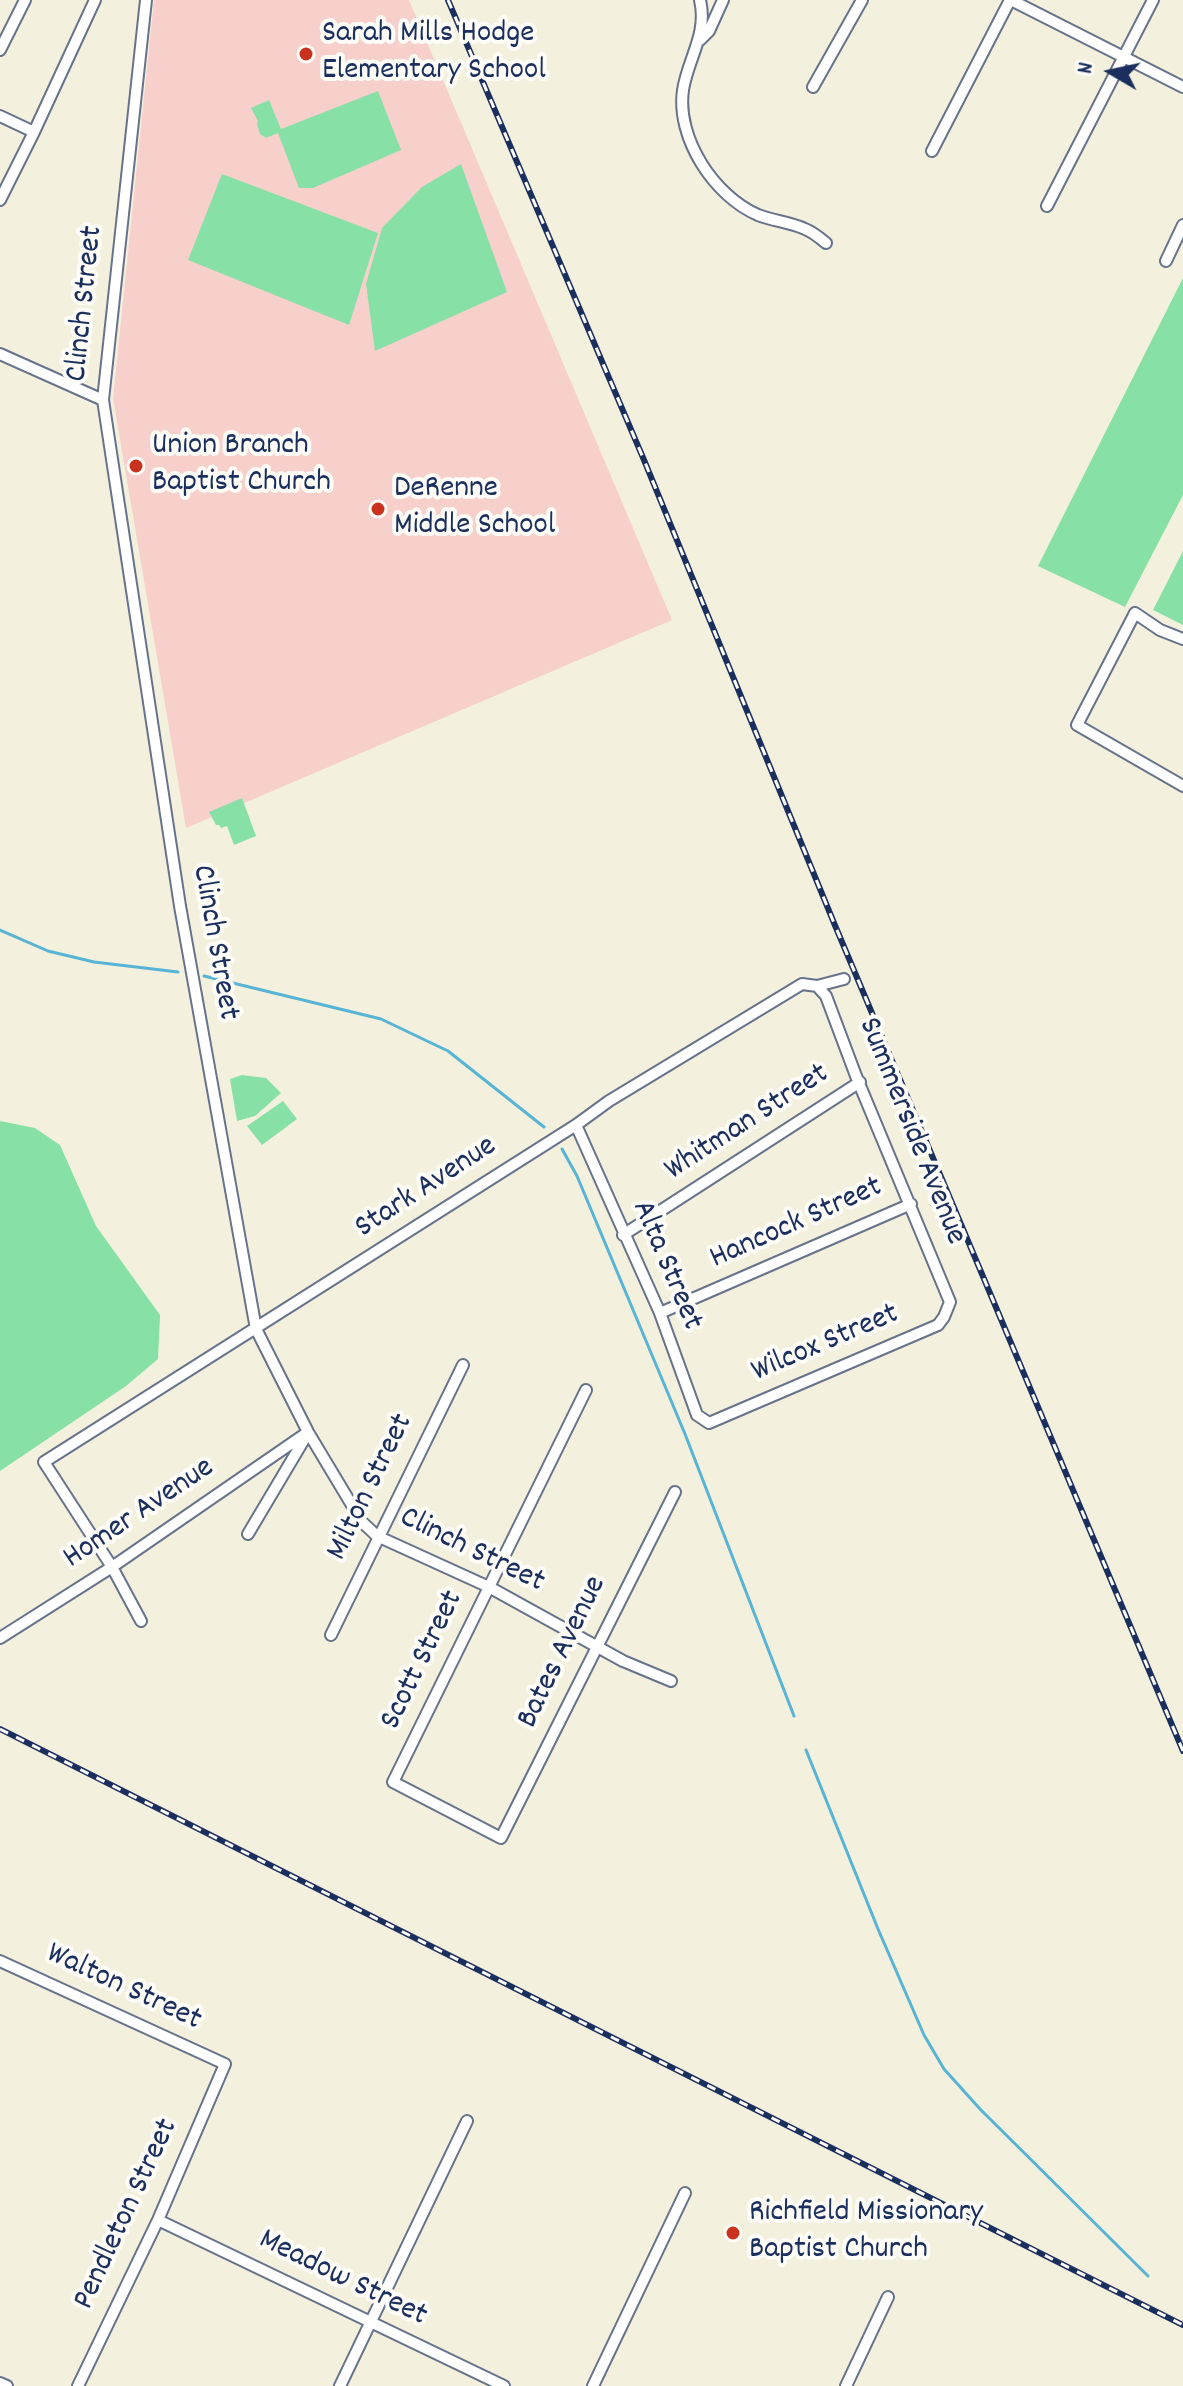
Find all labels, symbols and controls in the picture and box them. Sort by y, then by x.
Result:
place label: Sarah Mills Hodge Elementary School [322,17,546,92]
north arrow [1071,32,1151,112]
marker: Sarah Mills Hodge Elementary School [297,45,315,63]
text: N [1071,60,1103,76]
street label: Clinch Street [60,224,114,384]
place label: Union Branch Baptist Church [152,429,331,504]
marker: Union Branch Baptist Church [127,457,145,475]
place label: DeRenne Middle School [394,472,555,547]
marker: DeRenne Middle School [369,500,387,518]
street label: Clinch Street [180,863,246,1023]
street label: Summerside Avenue [847,1013,973,1251]
street label: Whitman Street [659,1057,837,1191]
street label: Stark Avenue [349,1129,505,1249]
street label: Hancock Street [705,1170,889,1280]
street label: Alta Street [621,1195,709,1337]
street label: Wilcox Street [747,1297,905,1393]
street label: Milton Street [320,1409,424,1567]
street label: Homer Avenue [57,1451,223,1579]
street label: Clinch Street [392,1500,550,1604]
street label: Bates Avenue [511,1571,617,1735]
street label: Scott Street [374,1585,474,1737]
street label: Walton Street [39,1936,207,2042]
street label: Pendleton Street [67,2114,189,2316]
place label: Richfield Missionary Baptist Church [749,2196,983,2271]
street label: Meadow Street [251,2223,433,2337]
marker: Richfield Missionary Baptist Church [724,2224,742,2242]

